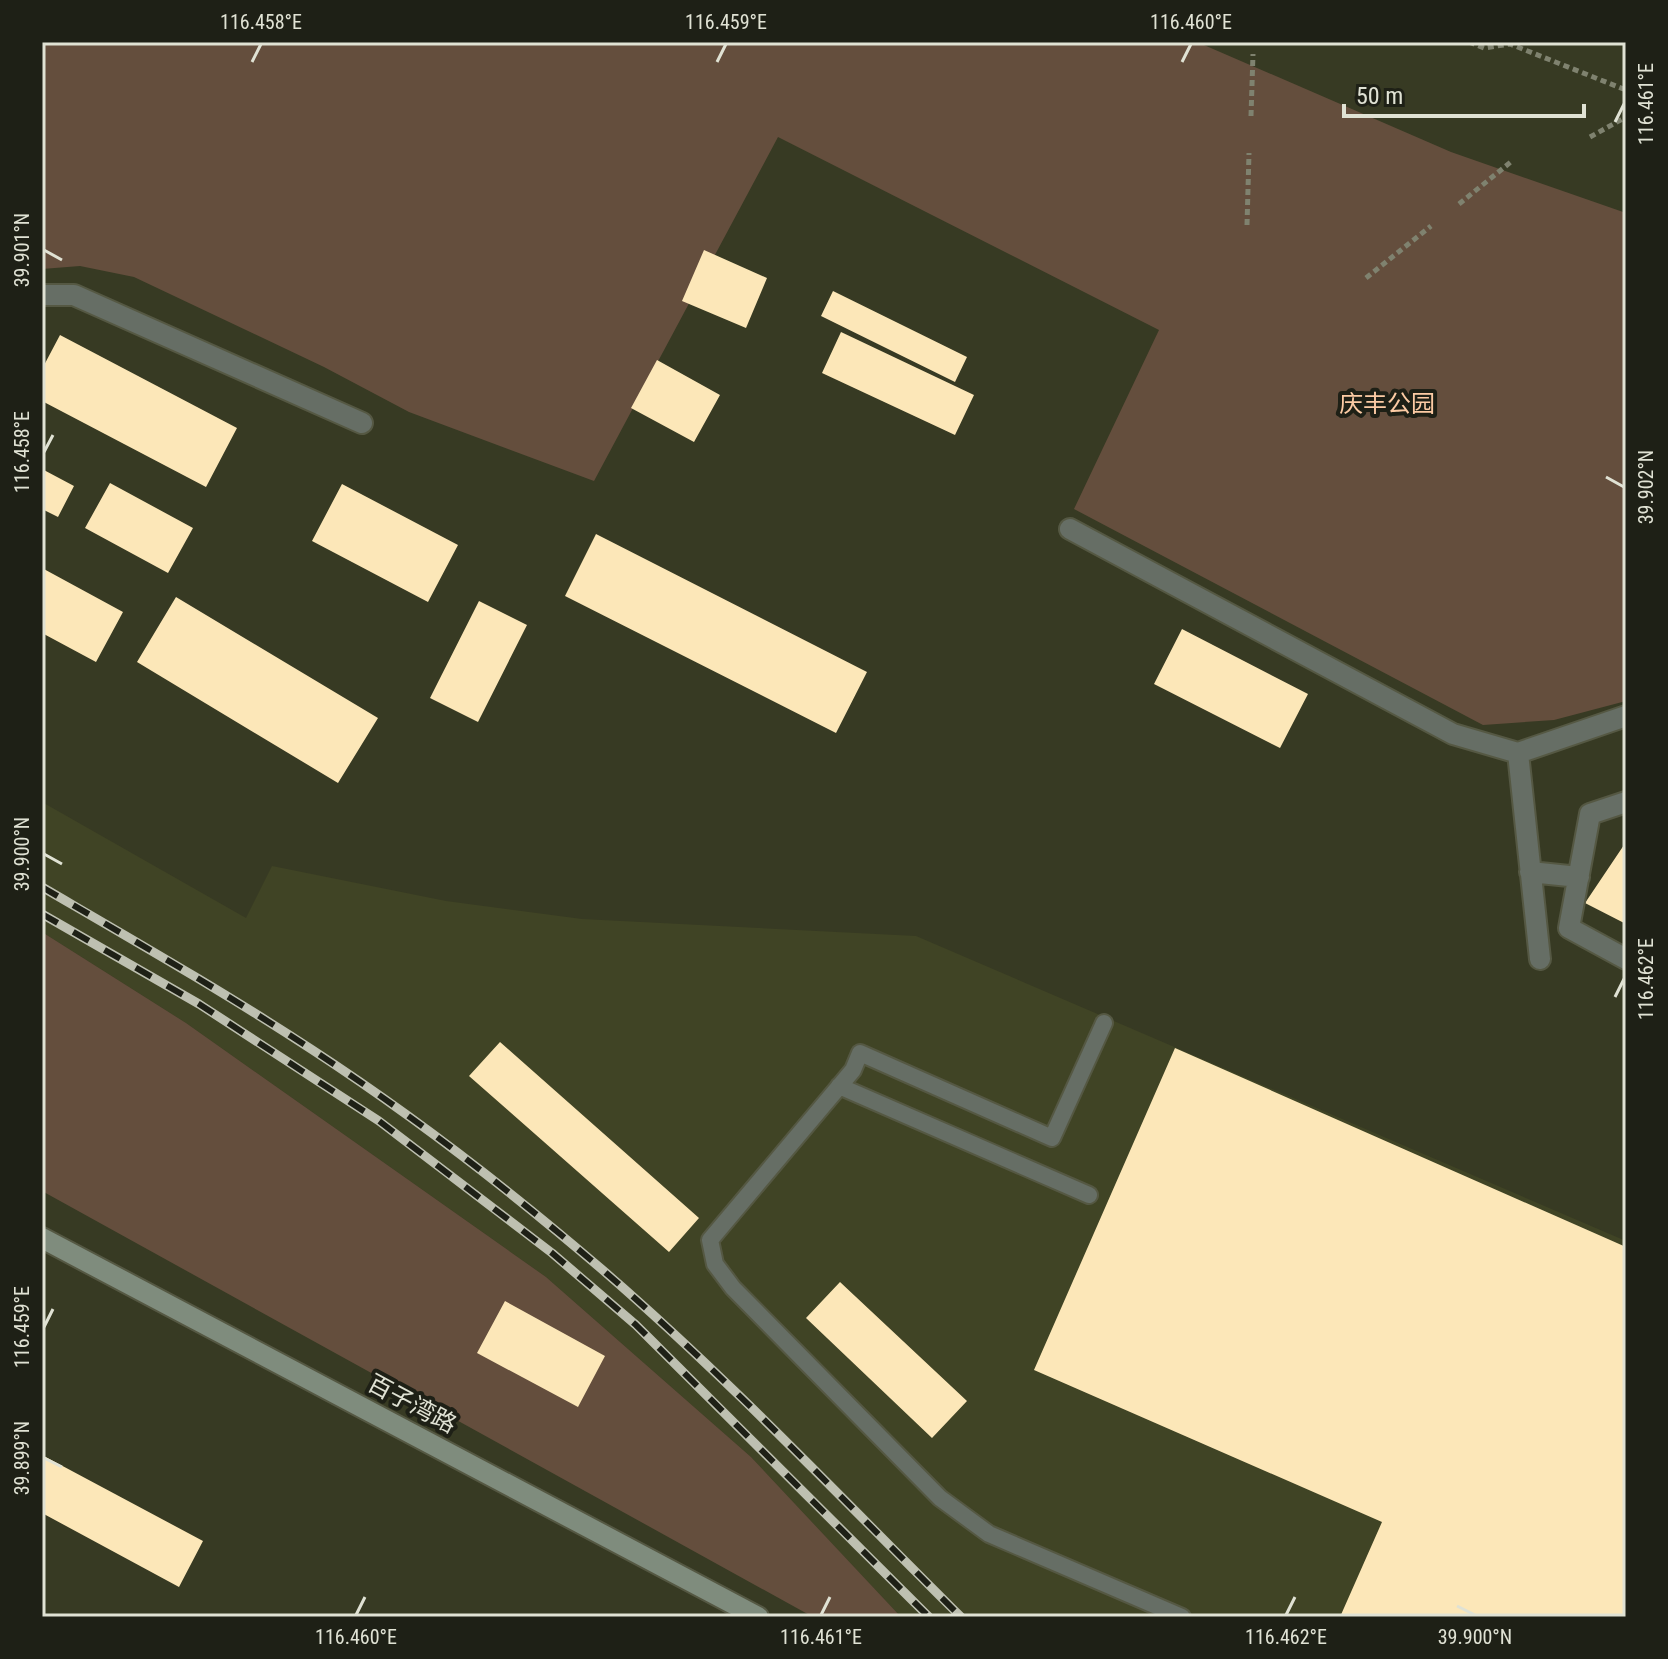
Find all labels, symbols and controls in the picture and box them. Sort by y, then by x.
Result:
text: 116.458°E [220,10,302,34]
text: 116.459°E [685,10,767,34]
text: 116.460°E [1150,10,1232,34]
text: 116.461°E [1634,63,1658,145]
scale bar [1344,68,1584,118]
text: 50 m [1356,82,1403,110]
text: 39.901°N [10,213,34,287]
park label: 庆丰公园 [1339,390,1435,418]
text: 116.458°E [10,411,34,493]
text: 39.902°N [1634,450,1658,524]
text: 39.900°N [10,817,34,891]
text: 116.462°E [1634,938,1658,1020]
text: 116.459°E [10,1286,34,1368]
street label: 百子湾路 [363,1369,461,1439]
text: 39.899°N [10,1421,34,1495]
text: 116.460°E [315,1625,397,1649]
text: 116.461°E [780,1625,862,1649]
text: 116.462°E [1245,1625,1327,1649]
text: 39.900°N [1438,1625,1512,1649]

